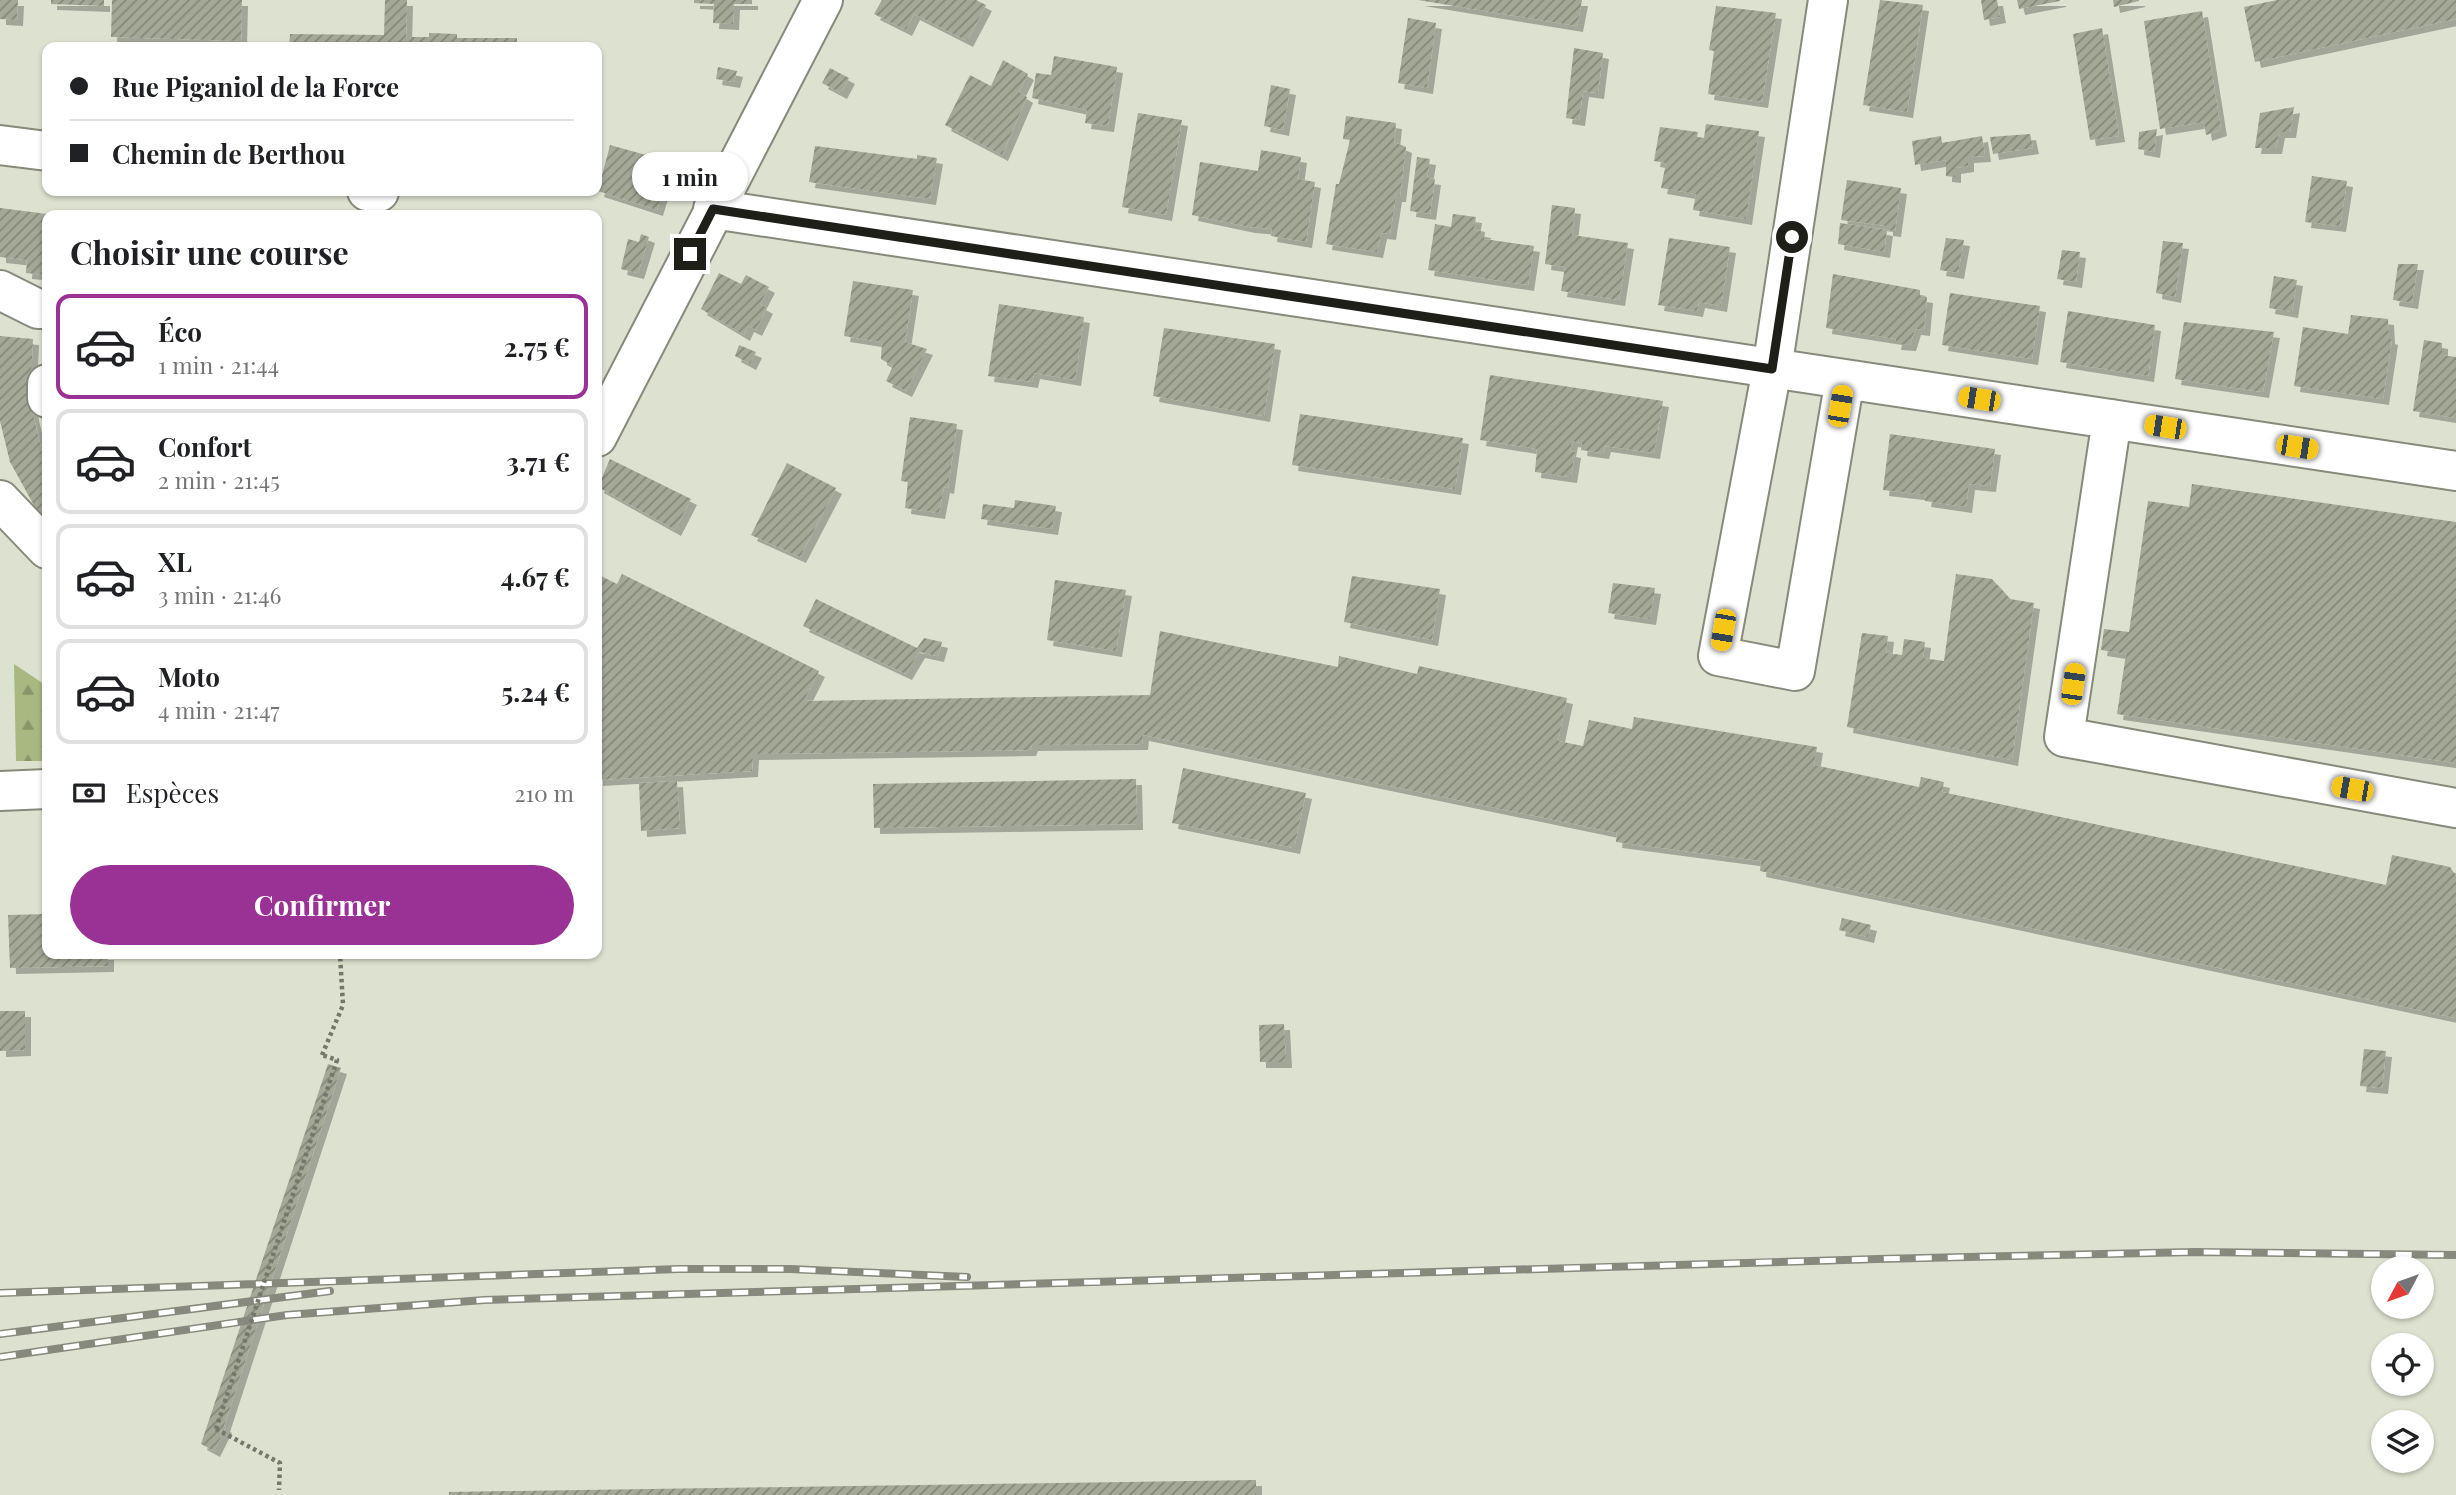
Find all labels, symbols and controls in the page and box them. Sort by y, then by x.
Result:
text: Rue Piganiol de la Force [112,69,399,104]
text: Chemin de Berthou [112,136,346,171]
callout: 1 min [632,152,748,202]
text: 1 min [662,161,718,192]
route start [1776,221,1808,253]
text: Choisir une course [70,230,349,273]
route end [674,238,706,270]
text: Éco [158,314,202,349]
icon: car [74,315,137,378]
text: 2.75 € [504,329,570,364]
text: 1 min · 21:44 [158,349,279,380]
car [1827,383,1854,429]
car [1957,385,2002,413]
car [2143,413,2188,441]
text: Confort [158,429,252,464]
icon: car [74,430,137,493]
car [2275,433,2320,461]
text: 3.71 € [506,444,570,479]
text: 2 min · 21:45 [158,464,280,495]
text: XL [158,544,192,579]
icon: car [74,545,137,608]
text: 4.67 € [501,559,570,594]
text: 3 min · 21:46 [158,579,281,610]
car [1710,607,1737,653]
text: Moto [158,659,220,694]
icon: car [74,660,137,723]
car [2060,662,2087,706]
text: 5.24 € [501,674,570,709]
text: 4 min · 21:47 [158,694,280,725]
icon: cash [70,774,108,812]
text: Espèces [126,775,219,810]
car [2330,775,2375,803]
text: 210 m [515,777,574,808]
button: Confirmer [70,865,574,945]
north arrow [2371,1256,2434,1320]
map controls [2371,1256,2434,1473]
button: locate [2371,1333,2434,1396]
button: layers [2371,1410,2434,1473]

